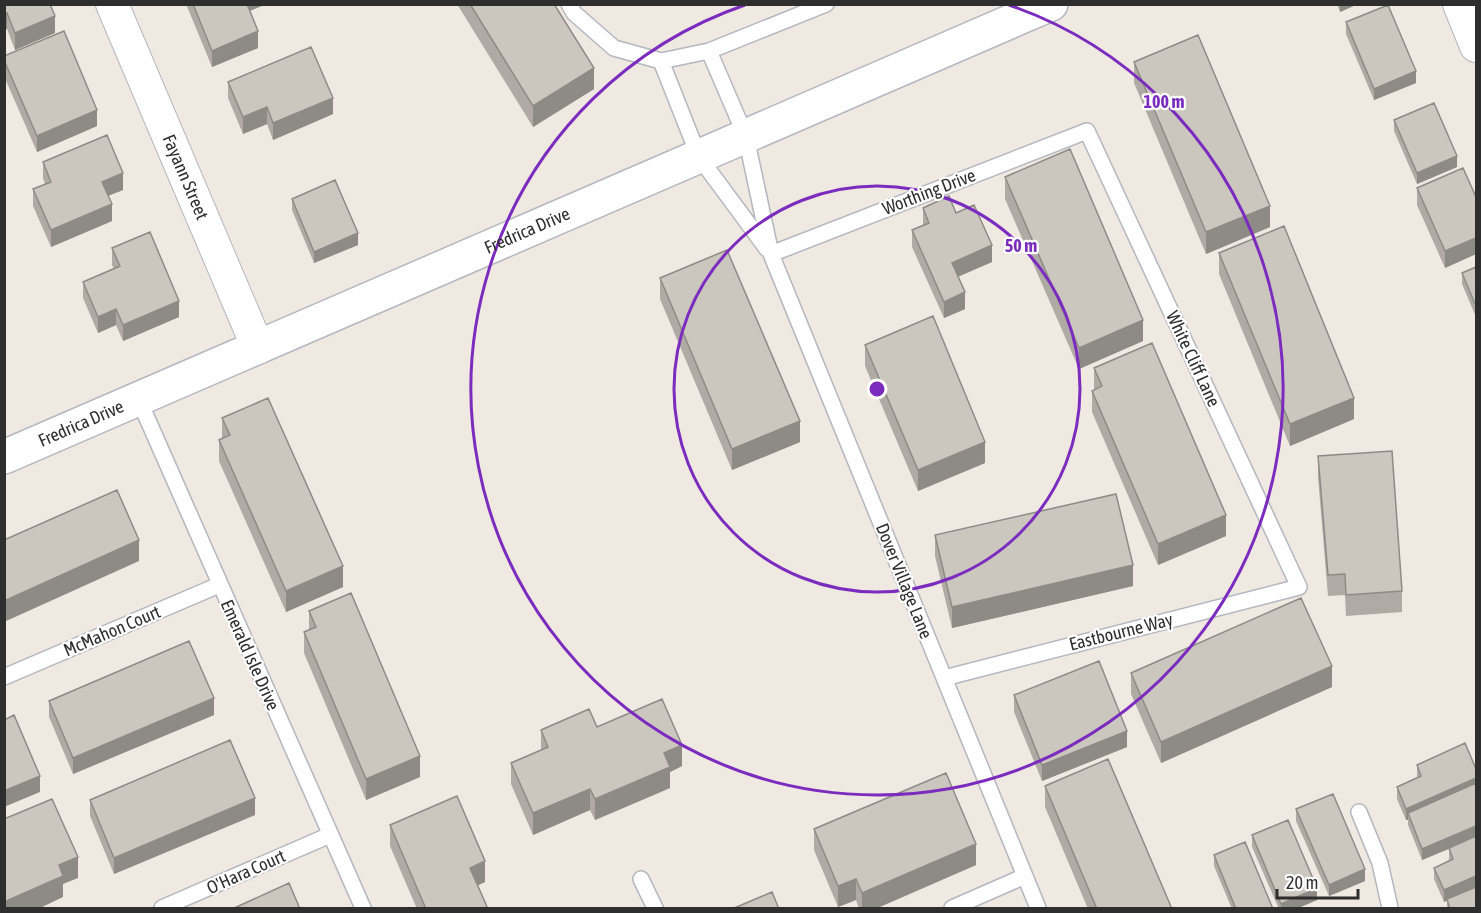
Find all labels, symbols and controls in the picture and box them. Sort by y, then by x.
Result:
text: 100 m [1144,91,1184,112]
street label: Fayann Street [159,131,213,223]
street label: Worthing Drive [879,164,978,219]
street label: Fredrica Drive [481,203,573,258]
text: 50 m [1005,235,1037,256]
street label: White Cliff Lane [1162,308,1225,410]
centre of rings [867,379,887,399]
street label: Fredrica Drive [35,396,127,451]
street label: Dover Village Lane [872,520,937,642]
street label: Emerald Isle Drive [217,596,284,713]
street label: McMahon Court [60,601,163,660]
street label: Eastbourne Way [1067,608,1175,655]
street label: O'Hara Court [203,845,288,898]
scale bar [1277,862,1358,900]
text: 20 m [1286,872,1318,893]

